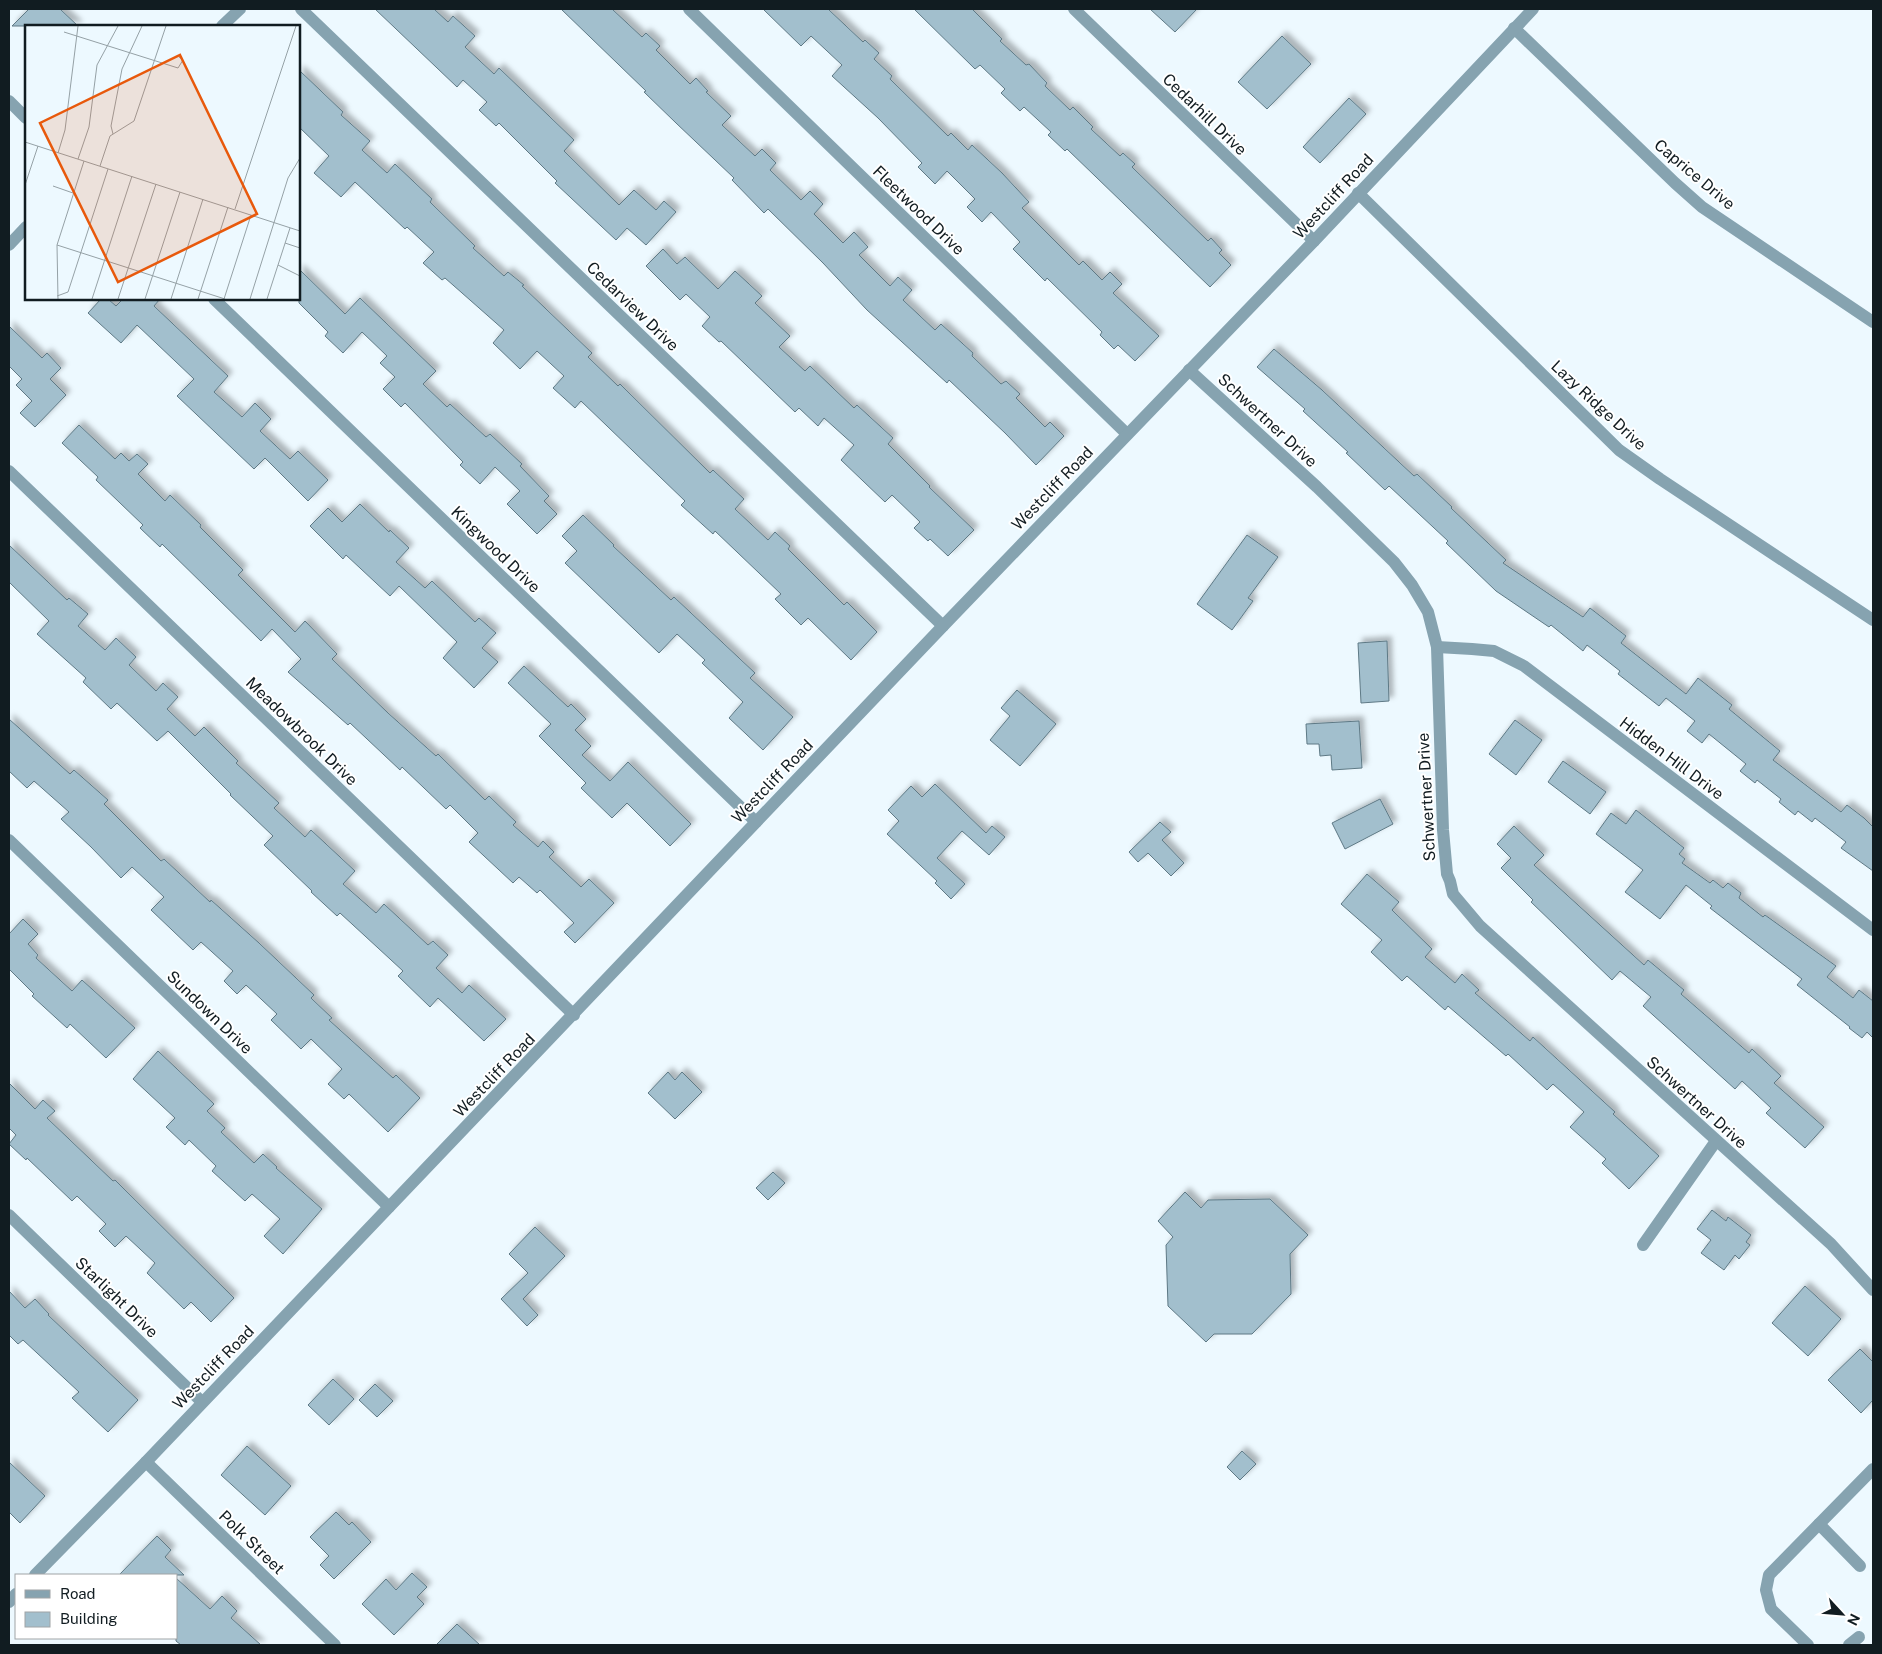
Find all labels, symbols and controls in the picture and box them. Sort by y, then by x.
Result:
inset map [25,25,300,300]
street label: Cedarhill Drive [1159,69,1251,159]
street label: Caprice Drive [1651,135,1739,214]
street label: Westcliff Road [1289,150,1377,243]
street label: Fleetwood Drive [869,162,968,259]
street label: Cedarview Drive [583,258,683,355]
street label: Lazy Ridge Drive [1547,357,1650,454]
street label: Schwertner Drive [1214,370,1321,471]
street label: Westcliff Road [1008,443,1097,534]
street label: Kingwood Drive [447,502,544,597]
street label: Meadowbrook Drive [242,673,361,790]
street label: Hidden Hill Drive [1616,713,1728,804]
street label: Schwertner Drive [1414,732,1439,862]
street label: Westcliff Road [728,736,817,827]
street label: Sundown Drive [163,967,256,1058]
street label: Westcliff Road [450,1030,539,1121]
street label: Schwertner Drive [1643,1052,1751,1152]
street label: Starlight Drive [71,1253,162,1342]
street label: Westcliff Road [169,1322,258,1413]
street label: Polk Street [215,1507,288,1578]
legend [15,1574,178,1639]
text: Road [60,1585,96,1602]
north arrow [1817,1589,1867,1639]
text: Building [60,1610,118,1627]
text: N [1844,1611,1863,1628]

